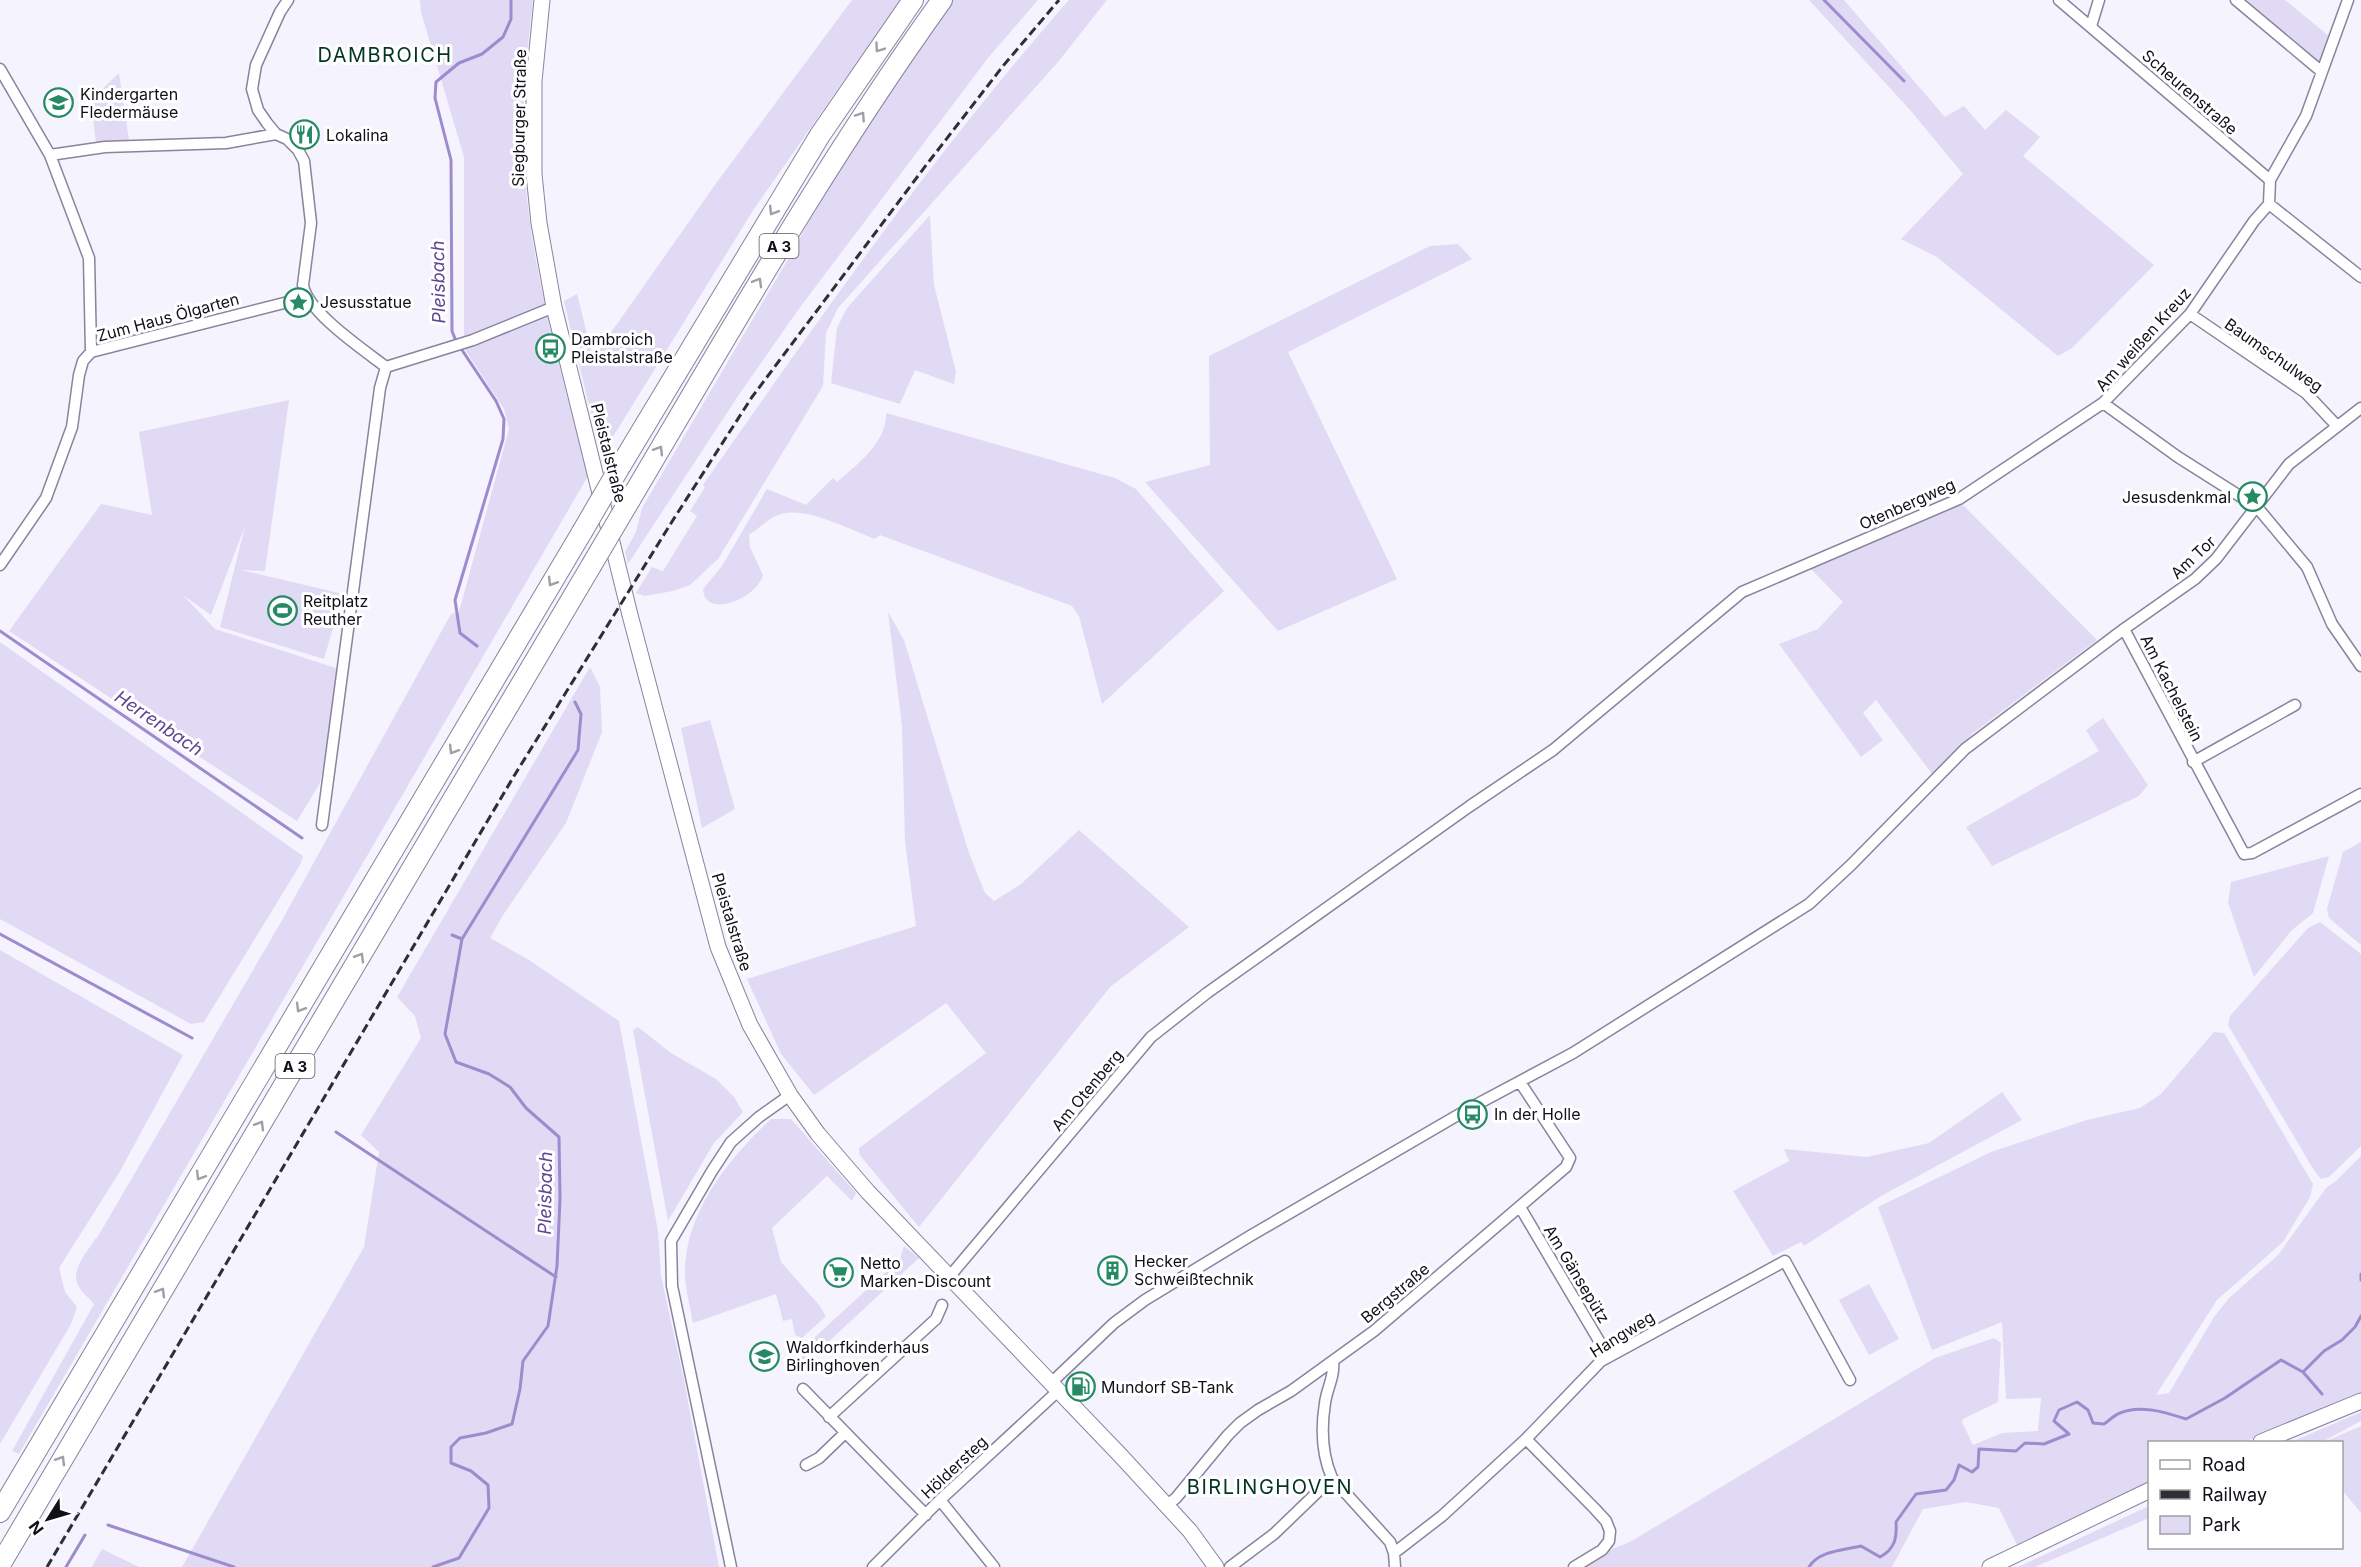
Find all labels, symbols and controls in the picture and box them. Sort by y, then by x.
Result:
one-way arrow [875,41,886,52]
district label: DAMBROICH [317,43,453,67]
street label: Scheurenstraße [2138,45,2242,139]
street label: Siegburger Straße [508,49,530,187]
place label: Kindergarten Fledermäuse [80,84,178,122]
school or university icon: Kindergarten Fledermäuse [43,87,75,119]
one-way arrow [854,112,865,123]
restaurant icon: Lokalina [289,119,321,151]
place label: Lokalina [326,125,389,145]
one-way arrow [768,205,780,215]
road number: A 3 [760,234,798,258]
water label: Pleisbach [427,240,449,324]
one-way arrow [751,278,763,288]
street label: Am weißen Kreuz [2091,283,2195,395]
place icon: Jesusstatue [283,286,315,318]
street label: Zum Haus Ölgarten [95,288,241,346]
place label: Jesusstatue [320,292,412,312]
street label: Baumschulweg [2221,314,2327,396]
place label: Dambroich Pleistalstraße [571,329,673,367]
bus stop icon: Dambroich Pleistalstraße [534,332,566,364]
street label: Pleistalstraße [587,401,631,505]
one-way arrow [652,446,664,456]
street label: Otenbergweg [1856,474,1958,534]
place icon: Jesusdenkmal [2236,481,2268,513]
place label: Jesusdenkmal [2122,487,2231,507]
street label: Am Tor [2166,531,2220,583]
one-way arrow [548,576,560,586]
place label: Reitplatz Reuther [303,591,368,629]
sports icon: Reitplatz Reuther [266,594,298,626]
street label: Am Kachelstein [2136,631,2208,745]
water label: Herrenbach [111,686,207,760]
one-way arrow [449,744,460,754]
street label: Pleistalstraße [708,870,756,974]
one-way arrow [352,953,364,963]
one-way arrow [296,1002,308,1012]
street label: Am Otenberg [1047,1045,1127,1135]
road number: A 3 [276,1054,314,1078]
bus stop icon: In der Holle [1457,1098,1489,1130]
place label: In der Holle [1494,1104,1580,1124]
one-way arrow [253,1121,265,1131]
water label: Pleisbach [534,1151,556,1235]
one-way arrow [196,1170,208,1180]
street label: Am Gänsepütz [1540,1221,1614,1327]
place label: Hecker Schweißtechnik [1134,1251,1254,1289]
place label: Netto Marken-Discount [860,1253,991,1291]
building icon: Hecker Schweißtechnik [1097,1254,1129,1286]
supermarket icon: Netto Marken-Discount [823,1256,855,1288]
street label: Bergstraße [1357,1259,1433,1327]
one-way arrow [153,1288,165,1298]
street label: Hangweg [1586,1306,1658,1362]
place label: Waldorfkinderhaus Birlinghoven [786,1337,929,1375]
school or university icon: Waldorfkinderhaus Birlinghoven [749,1340,781,1372]
fuel station icon: Mundorf SB-Tank [1064,1371,1096,1403]
place label: Mundorf SB-Tank [1101,1377,1234,1397]
street label: Höldersteg [917,1431,991,1503]
legend [2148,1441,2343,1549]
text: Road [2202,1454,2245,1475]
one-way arrow [54,1456,66,1466]
district label: BIRLINGHOVEN [1187,1475,1353,1499]
text: Railway [2202,1484,2267,1505]
north arrow [18,1489,78,1549]
text: Park [2202,1514,2241,1535]
text: N [24,1517,48,1539]

